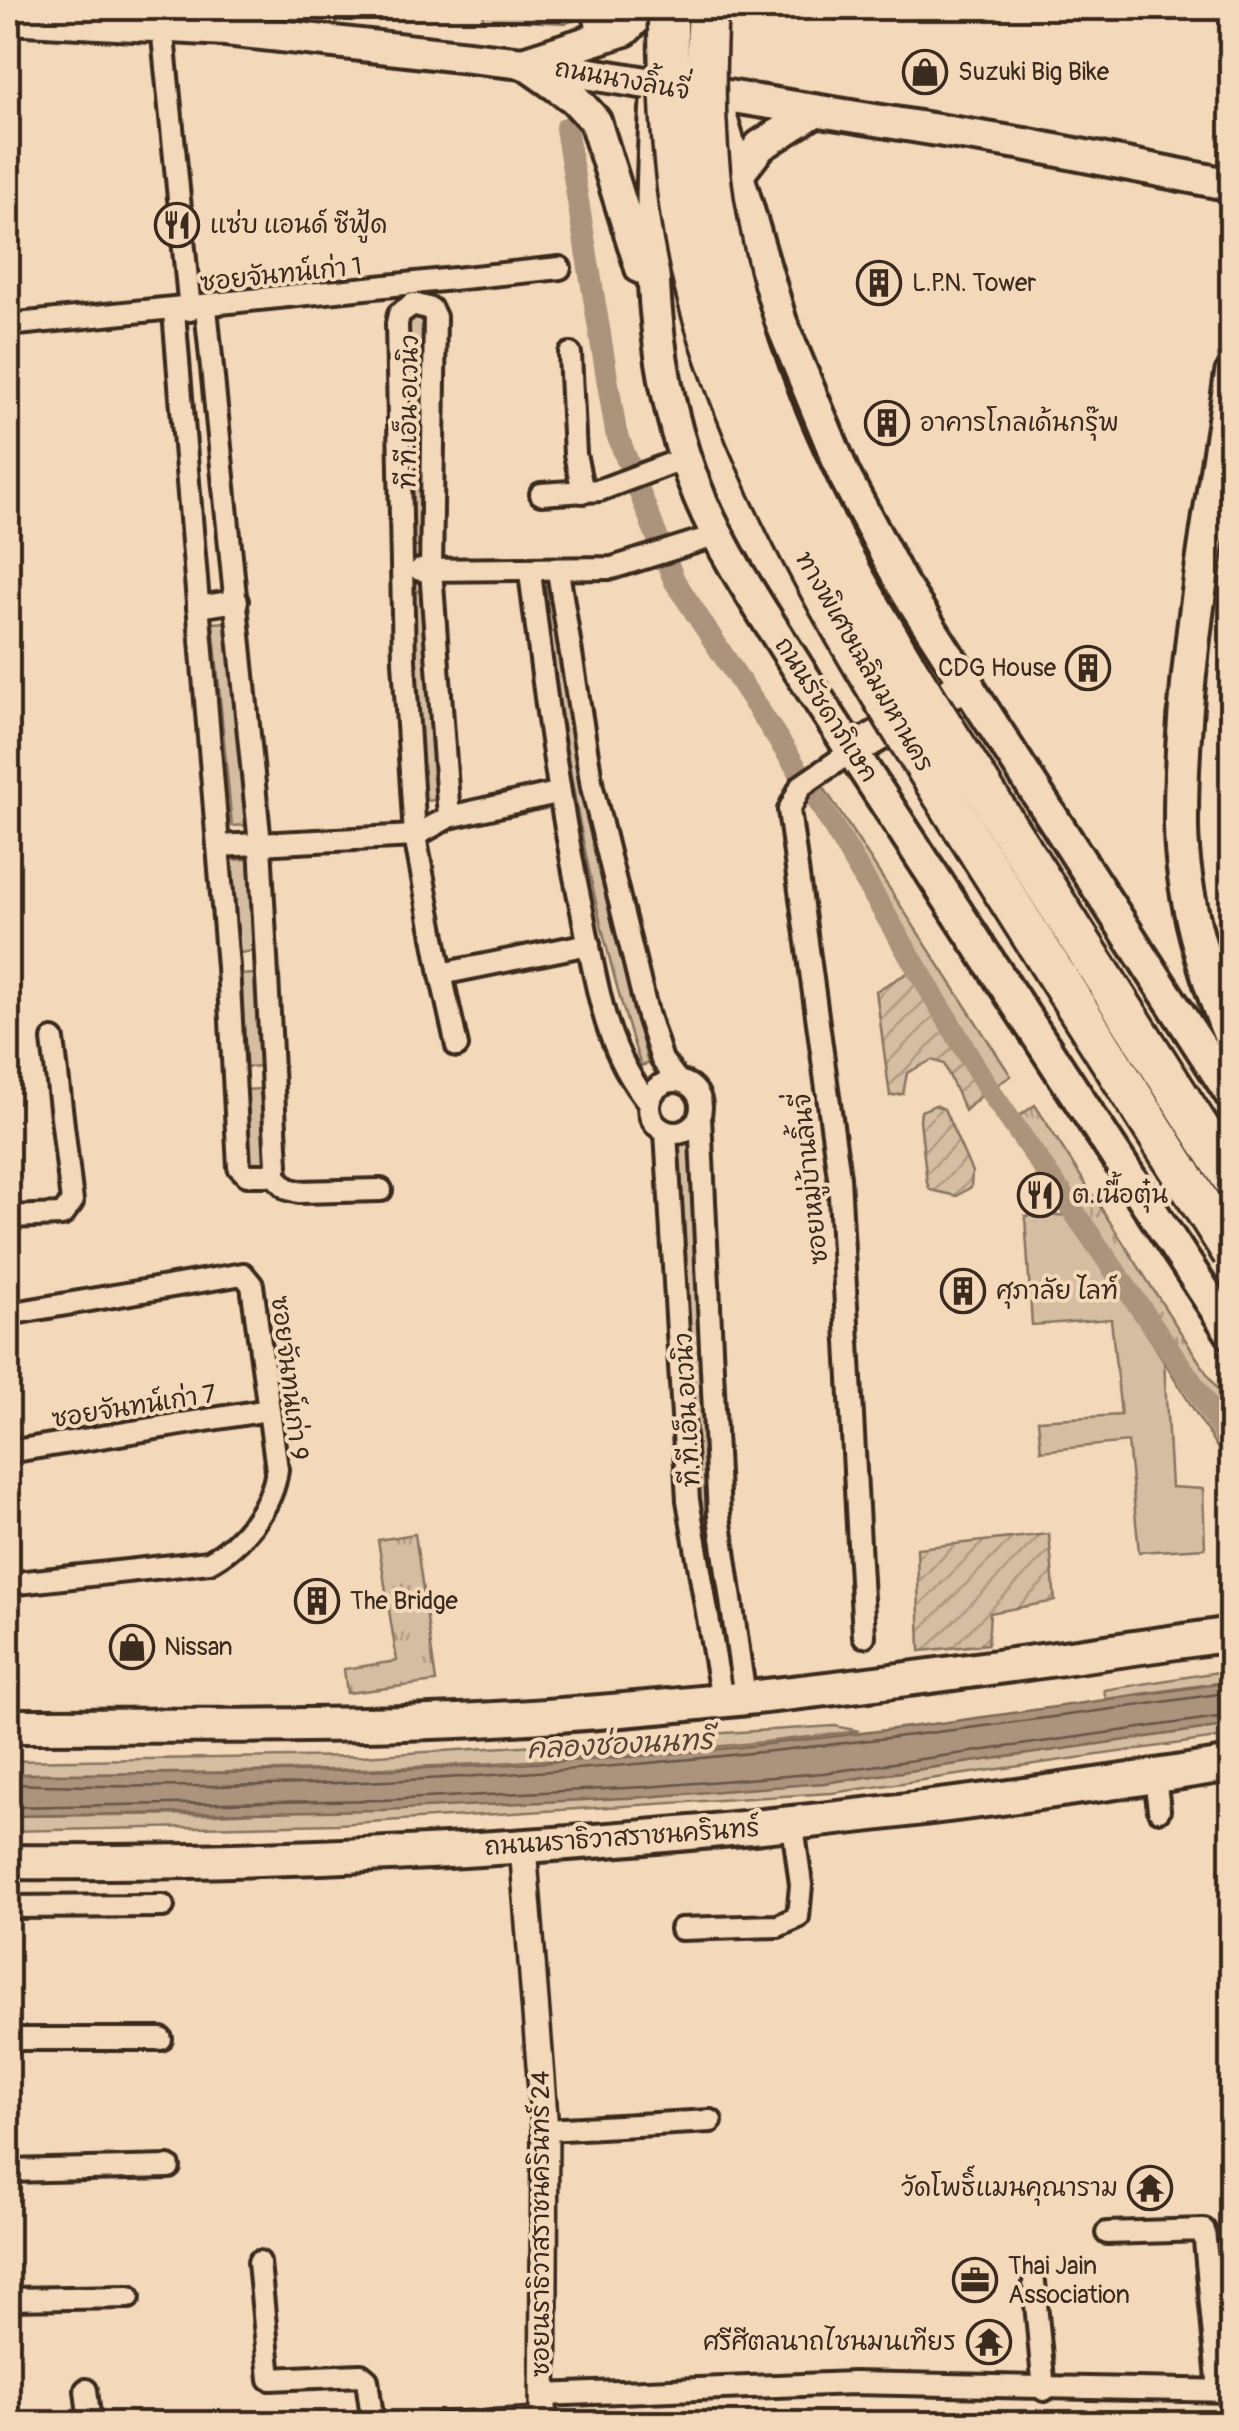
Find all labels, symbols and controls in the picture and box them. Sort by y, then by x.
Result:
street label: ถนนนางลิ้นจี่ [552,44,694,107]
shop icon: Suzuki Big Bike [902,49,948,95]
place label: Suzuki Big Bike [958,57,1110,88]
restaurant icon: แซ่บ แอนด์ ซีฟู้ด [154,202,200,248]
place label: แซ่บ แอนด์ ซีฟู้ด [210,208,387,243]
street label: ซอยจันทน์เก่า 1 [198,249,363,299]
building icon: L.P.N. Tower [856,260,902,306]
place label: L.P.N. Tower [912,268,1036,299]
street label: ที.ที.เอ็น อเวนิว [390,334,426,490]
building icon: อาคารโกลเด้นกรุ๊พ [864,400,910,446]
place label: อาคารโกลเด้นกรุ๊พ [920,406,1119,441]
street label: ทางพิเศษเฉลิมมหานคร [788,546,941,778]
street label: ถนนรัชดาภิเษก [768,631,885,788]
building icon: CDG House [1065,645,1111,691]
place label: CDG House [938,653,1057,684]
street label: ซอยหมู่บ้านลิ้นจี่ [778,1091,837,1267]
place label: ต.เนื้อตุ๋น [1072,1171,1168,1213]
restaurant icon: ต.เนื้อตุ๋น [1017,1172,1063,1218]
building icon: ศุภาลัย ไลท์ [940,1268,986,1314]
place label: ศุภาลัย ไลท์ [996,1274,1118,1309]
street label: ซอยจันทน์เก่า 9 [264,1294,316,1462]
street label: ที.ที.เอ็น อเวนิว [666,1332,708,1488]
street label: ซอยจันทน์เก่า 7 [49,1377,218,1435]
building icon: The Bridge [294,1578,340,1624]
place label: The Bridge [350,1586,459,1617]
shop icon: Nissan [109,1624,155,1670]
place label: Nissan [164,1632,233,1663]
water label: คลองช่องนนทรี [526,1721,720,1767]
street label: ถนนนราธิวาสราชนครินทร์ [483,1811,761,1863]
street label: ซอยนราธิวาสราชนครินทร์ 24 [524,2071,557,2377]
place label: วัดโพธิ์แมนคุณาราม [901,2165,1118,2206]
temple icon: วัดโพธิ์แมนคุณาราม [1127,2165,1173,2211]
place label: Thai Jain Association [1008,2251,1130,2311]
office icon: Thai Jain Association [952,2257,998,2303]
temple icon: ศรีศีตลนาถไชนมนเทียร [966,2319,1012,2365]
place label: ศรีศีตลนาถไชนมนเทียร [703,2325,956,2358]

